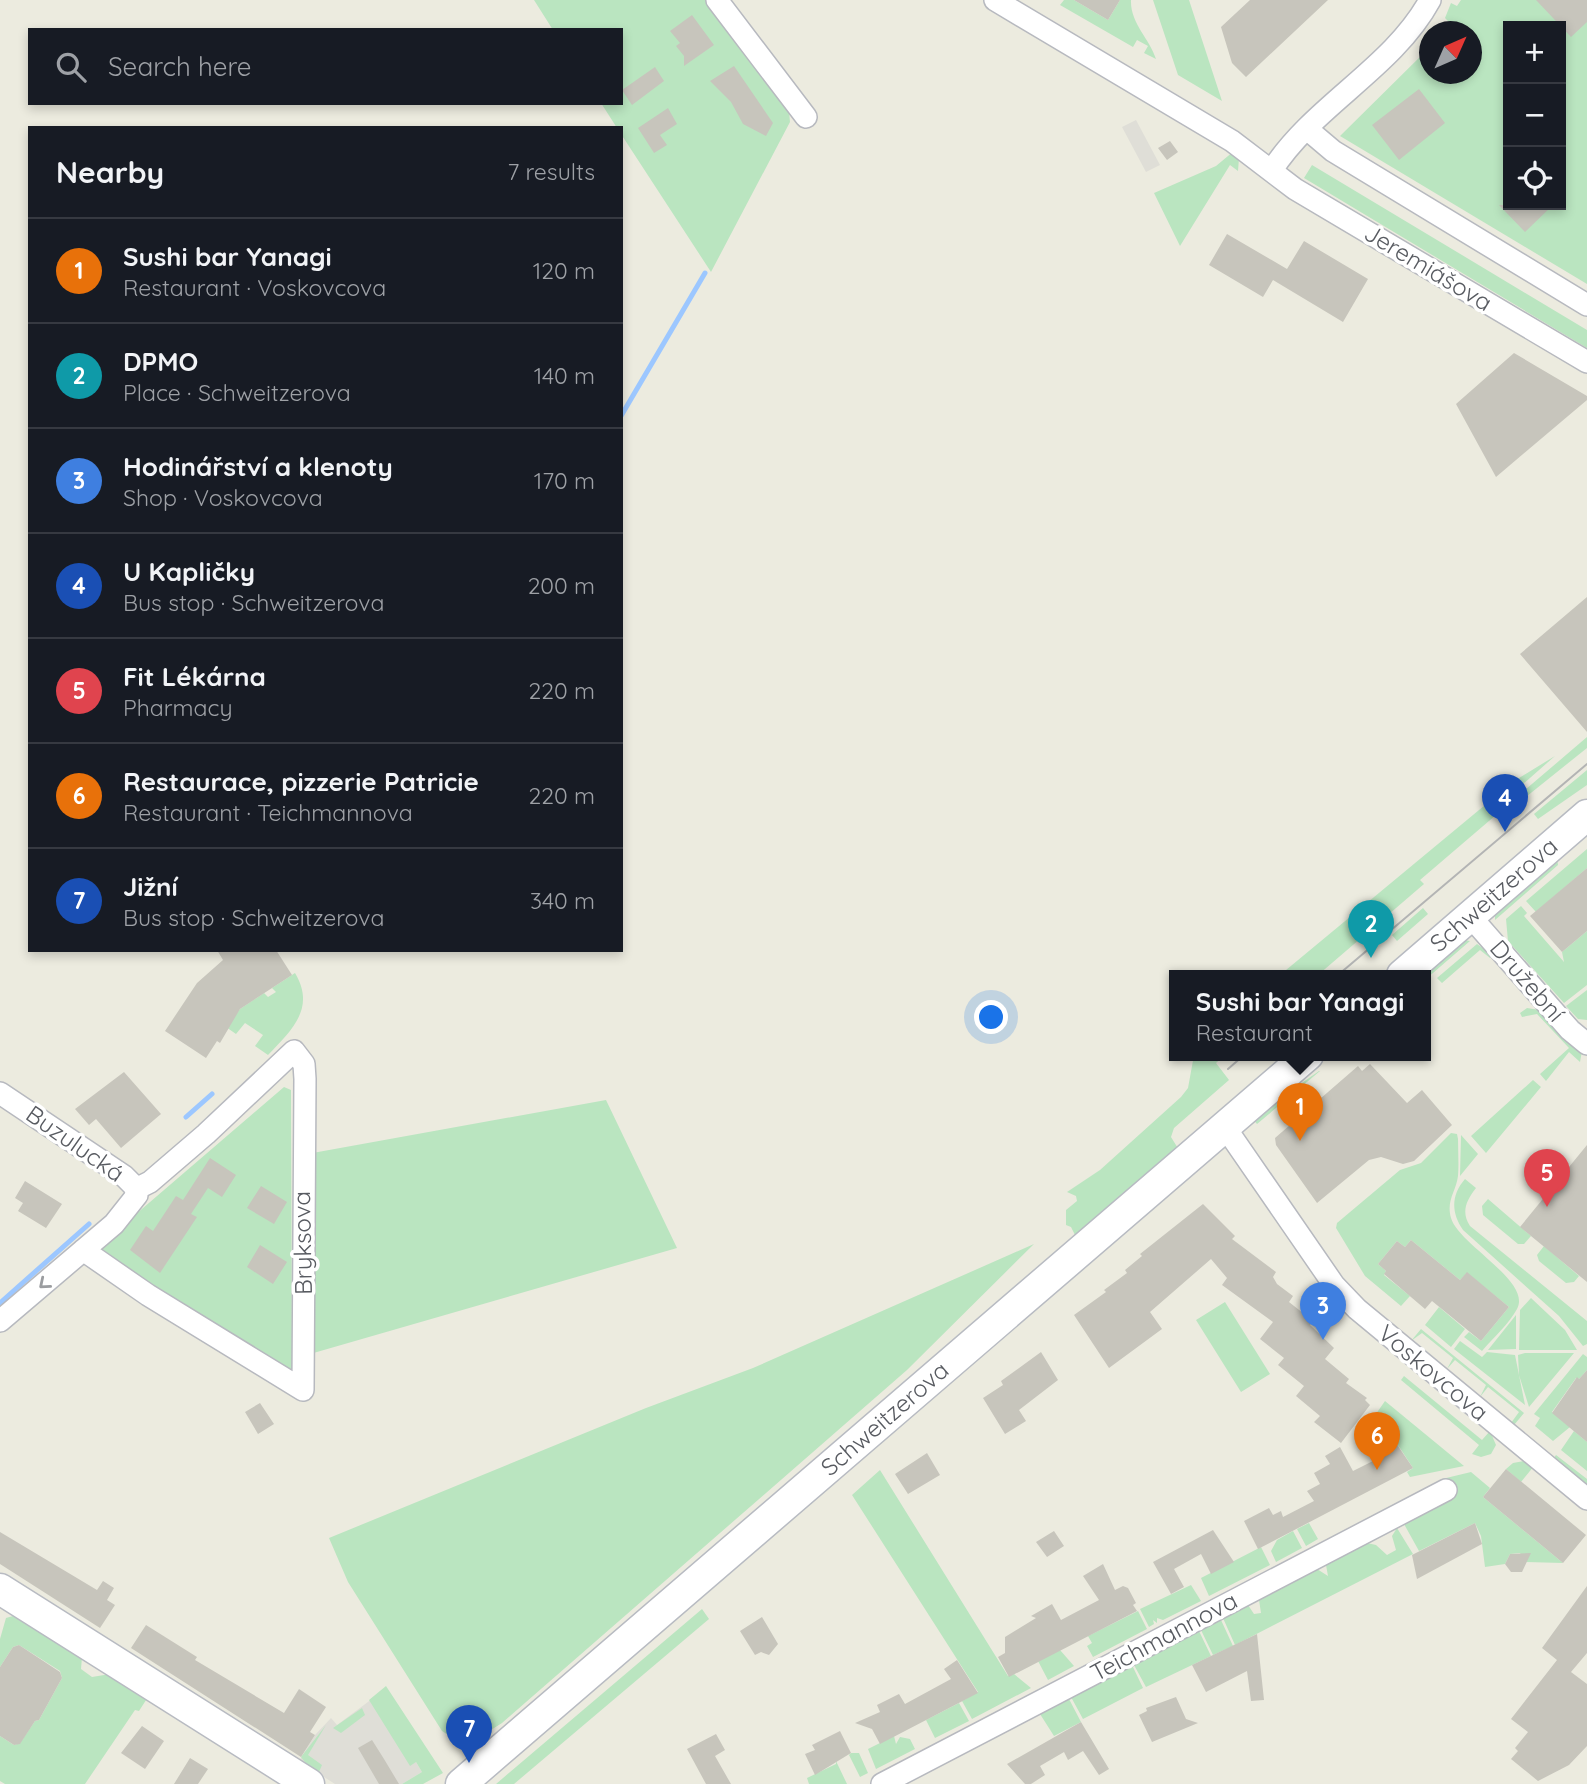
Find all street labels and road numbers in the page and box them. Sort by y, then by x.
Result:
street label: Jeremiášova [1359,217,1498,317]
street label: Schweitzerova [1423,831,1563,958]
street label: Družební [1484,933,1572,1028]
street label: Buzulucká [21,1098,131,1188]
street label: Bryksova [286,1191,318,1295]
street label: Voskovcova [1373,1318,1495,1427]
street label: Schweitzerova [814,1355,954,1482]
street label: Teichmannova [1085,1585,1242,1687]

